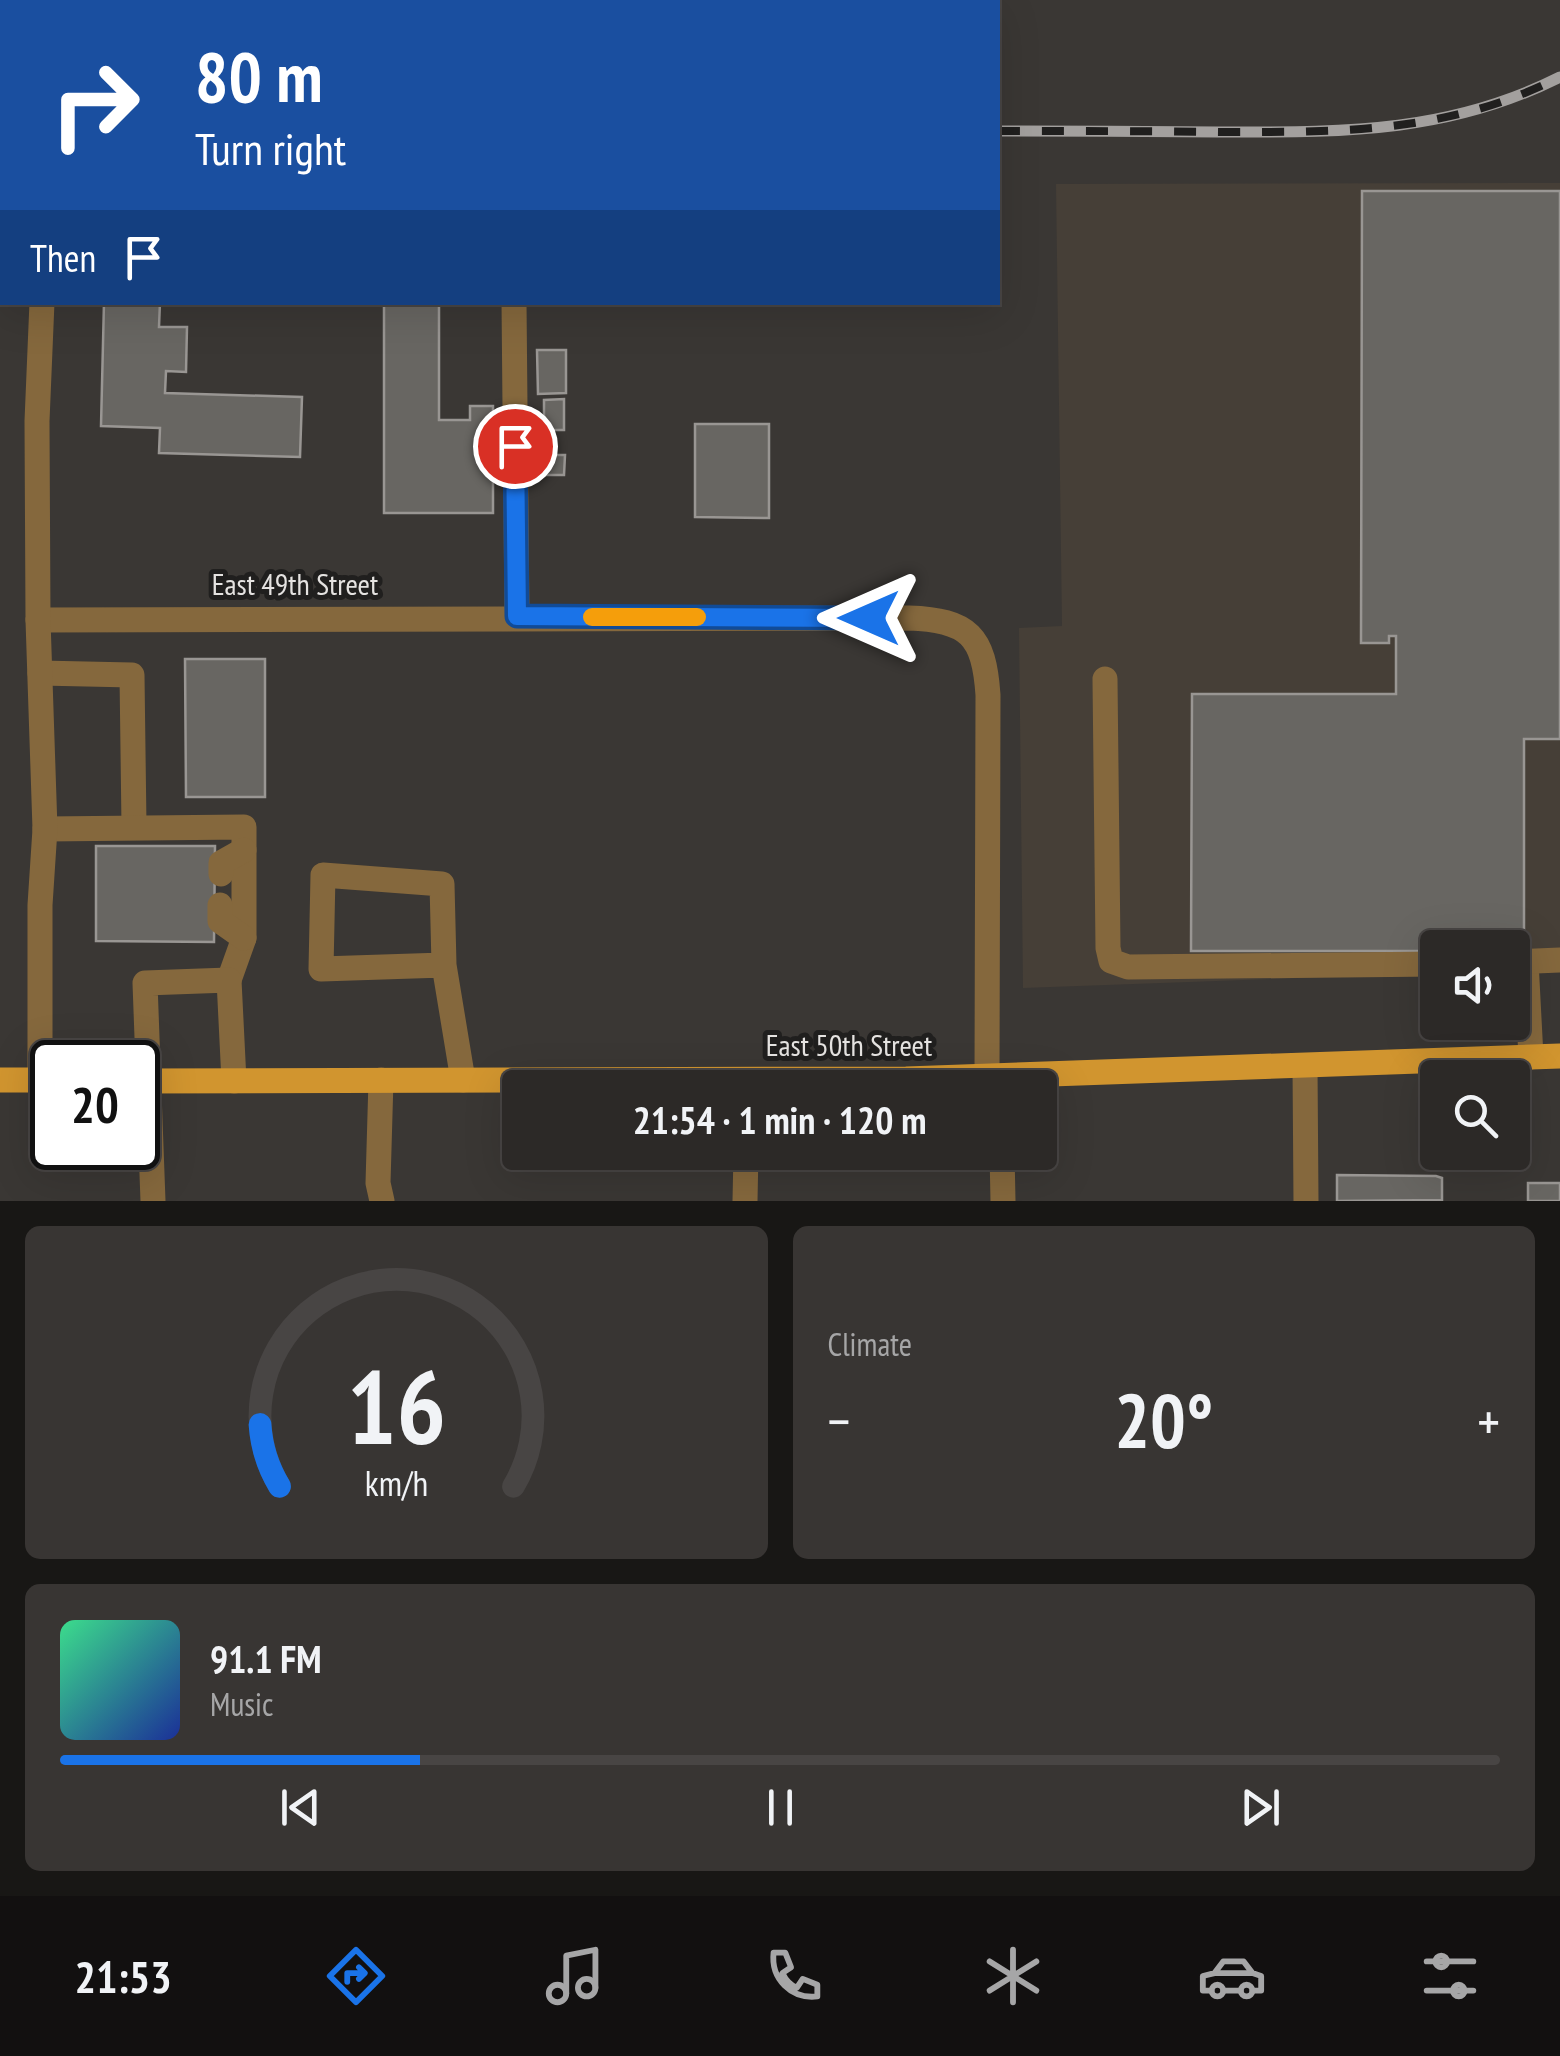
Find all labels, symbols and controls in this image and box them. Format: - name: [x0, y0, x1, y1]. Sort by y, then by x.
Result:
- text: 80 m: [195, 31, 323, 121]
- icon: right: [30, 40, 160, 170]
- text: Turn right: [195, 119, 346, 177]
- icon: arrive: [116, 230, 171, 285]
- text: Then: [30, 233, 96, 282]
- pin: [473, 404, 558, 489]
- icon: arrive: [488, 419, 543, 474]
- street label: East 49th Street: [212, 564, 379, 603]
- position arrow: [817, 566, 921, 670]
- map controls: [1420, 930, 1530, 1170]
- button: sound: [1420, 930, 1530, 1040]
- street label: East 50th Street: [766, 1025, 933, 1064]
- speed limit sign: 20: [30, 1040, 160, 1170]
- button: search: [1420, 1060, 1530, 1170]
- text: 21:54 · 1 min · 120 m: [633, 1095, 926, 1144]
- text: Climate: [828, 1323, 912, 1365]
- text: 16: [347, 1338, 446, 1473]
- text: 20°: [1114, 1372, 1213, 1469]
- text: −: [828, 1385, 850, 1456]
- text: +: [1477, 1385, 1500, 1456]
- text: km/h: [365, 1460, 428, 1506]
- text: 91.1 FM: [210, 1634, 322, 1683]
- text: Music: [210, 1683, 273, 1725]
- icon: previous: [273, 1780, 328, 1835]
- icon: pause: [753, 1780, 808, 1835]
- icon: next: [1233, 1780, 1288, 1835]
- icon: directions: [321, 1941, 391, 2011]
- icon: music: [540, 1941, 610, 2011]
- icon: phone: [759, 1941, 829, 2011]
- icon: climate: [978, 1941, 1048, 2011]
- icon: car: [1197, 1941, 1267, 2011]
- icon: filters: [1415, 1941, 1485, 2011]
- text: 21:53: [74, 1947, 172, 2005]

